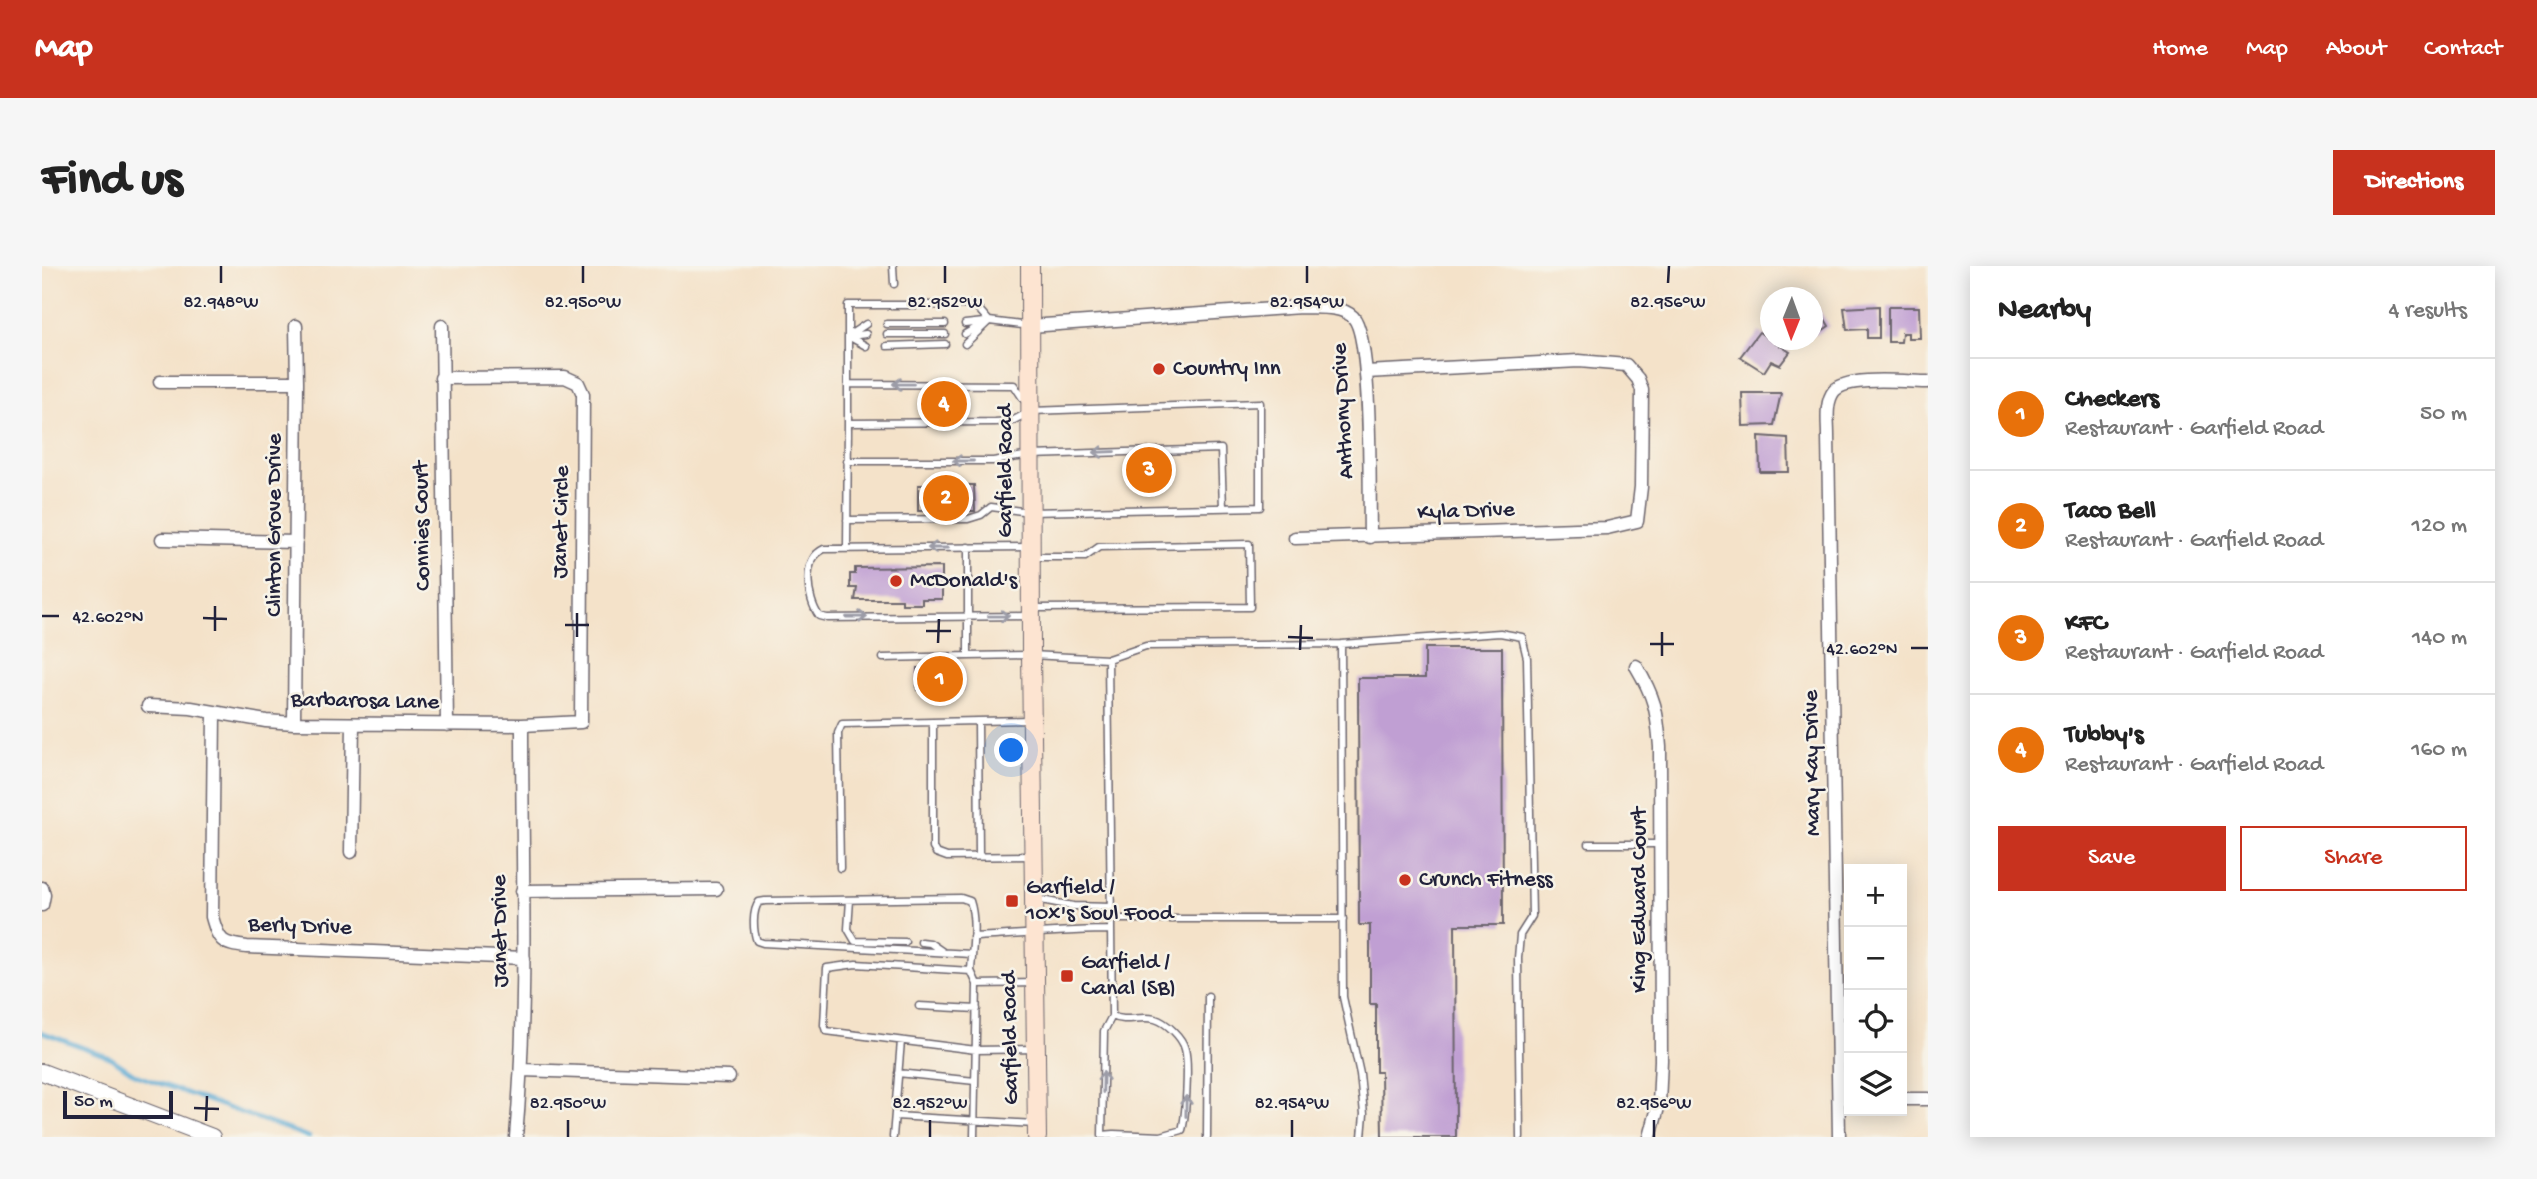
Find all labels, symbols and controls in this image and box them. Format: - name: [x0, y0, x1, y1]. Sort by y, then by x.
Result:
- text: Map: [35, 30, 92, 68]
- text: Home: [2152, 35, 2208, 64]
- text: Map: [2246, 35, 2288, 64]
- text: About: [2326, 35, 2386, 64]
- text: Contact: [2424, 35, 2502, 64]
- button: Directions: [2333, 150, 2495, 215]
- text: Find us: [42, 153, 182, 211]
- north arrow: [1760, 287, 1823, 350]
- text: 82.948°W: [183, 293, 259, 314]
- text: 82.950°W: [545, 293, 621, 314]
- text: 82.952°W: [907, 293, 983, 314]
- text: 82.954°W: [1270, 293, 1344, 314]
- text: 82.956°W: [1630, 293, 1706, 314]
- text: Nearby: [1998, 294, 2091, 329]
- text: 4 results: [2388, 298, 2467, 325]
- street label: Anthony Drive: [1327, 341, 1361, 480]
- place label: Country Inn: [1173, 356, 1281, 383]
- marker: Country Inn: [1151, 361, 1167, 377]
- one-way arrow: [892, 378, 915, 391]
- pin: 4: [921, 378, 967, 430]
- text: Checkers: [2065, 385, 2159, 416]
- text: 1: [2016, 401, 2026, 428]
- text: 50 m: [2420, 401, 2467, 428]
- street label: Garfield Road: [993, 403, 1020, 538]
- text: Restaurant · Garfield Road: [2065, 416, 2323, 443]
- street label: Clinton Grove Drive: [262, 432, 289, 617]
- pin: 3: [1126, 444, 1172, 496]
- one-way arrow: [1093, 445, 1116, 459]
- one-way arrow: [952, 454, 975, 468]
- street label: Connies Court: [408, 459, 438, 591]
- street label: Janet Circle: [548, 464, 577, 579]
- pin: 2: [923, 472, 969, 524]
- street label: Kyla Drive: [1417, 497, 1516, 527]
- text: Taco Bell: [2065, 497, 2156, 528]
- text: 2: [2015, 513, 2027, 540]
- text: 120 m: [2412, 513, 2467, 540]
- text: Restaurant · Garfield Road: [2065, 528, 2323, 555]
- one-way arrow: [927, 541, 950, 555]
- place label: McDonald's: [910, 568, 1018, 595]
- marker: McDonald's: [888, 573, 904, 589]
- text: 42.602°N: [72, 608, 144, 629]
- one-way arrow: [988, 609, 1011, 623]
- text: KFC: [2065, 609, 2107, 640]
- one-way arrow: [845, 611, 868, 624]
- text: 3: [2015, 625, 2027, 652]
- text: 140 m: [2412, 625, 2467, 652]
- text: 42.602°N: [1826, 640, 1898, 661]
- text: Restaurant · Garfield Road: [2065, 640, 2323, 667]
- pin: 1: [917, 653, 963, 705]
- street label: Barbarosa Lane: [290, 687, 441, 717]
- street label: Mary Kay Drive: [1798, 689, 1828, 836]
- text: Tubby's: [2065, 721, 2144, 752]
- your location: [994, 733, 1028, 767]
- text: 4: [2016, 737, 2026, 764]
- text: 160 m: [2411, 737, 2467, 764]
- text: Restaurant · Garfield Road: [2065, 752, 2323, 779]
- street label: King Edward Court: [1627, 806, 1654, 993]
- button: Save: [1998, 826, 2226, 891]
- button: Share: [2240, 826, 2467, 891]
- map controls: [1844, 864, 1907, 1116]
- button: +: [1844, 864, 1907, 927]
- place label: Crunch Fitness: [1419, 867, 1553, 894]
- marker: Crunch Fitness: [1397, 872, 1413, 888]
- street label: Janet Drive: [486, 873, 515, 988]
- place label: Garfield / 10x's Soul Food: [1025, 875, 1175, 928]
- marker: Garfield / 10x's Soul Food: [1004, 893, 1020, 909]
- street label: Berly Drive: [247, 912, 353, 942]
- button: −: [1844, 927, 1907, 990]
- place label: Garfield / Canal (SB): [1081, 950, 1176, 1003]
- marker: Garfield / Canal (SB): [1059, 968, 1075, 984]
- street label: Garfield Road: [996, 969, 1026, 1105]
- button: locate: [1844, 990, 1907, 1053]
- button: layers: [1844, 1053, 1907, 1116]
- one-way arrow: [1096, 1070, 1110, 1093]
- scale bar: [63, 1088, 173, 1120]
- text: 50 m: [74, 1091, 113, 1114]
- text: 82.950°W: [530, 1094, 606, 1115]
- text: 82.952°W: [892, 1094, 968, 1115]
- text: 82.954°W: [1255, 1094, 1329, 1115]
- text: 82.956°W: [1616, 1094, 1692, 1115]
- one-way arrow: [1179, 1095, 1192, 1118]

